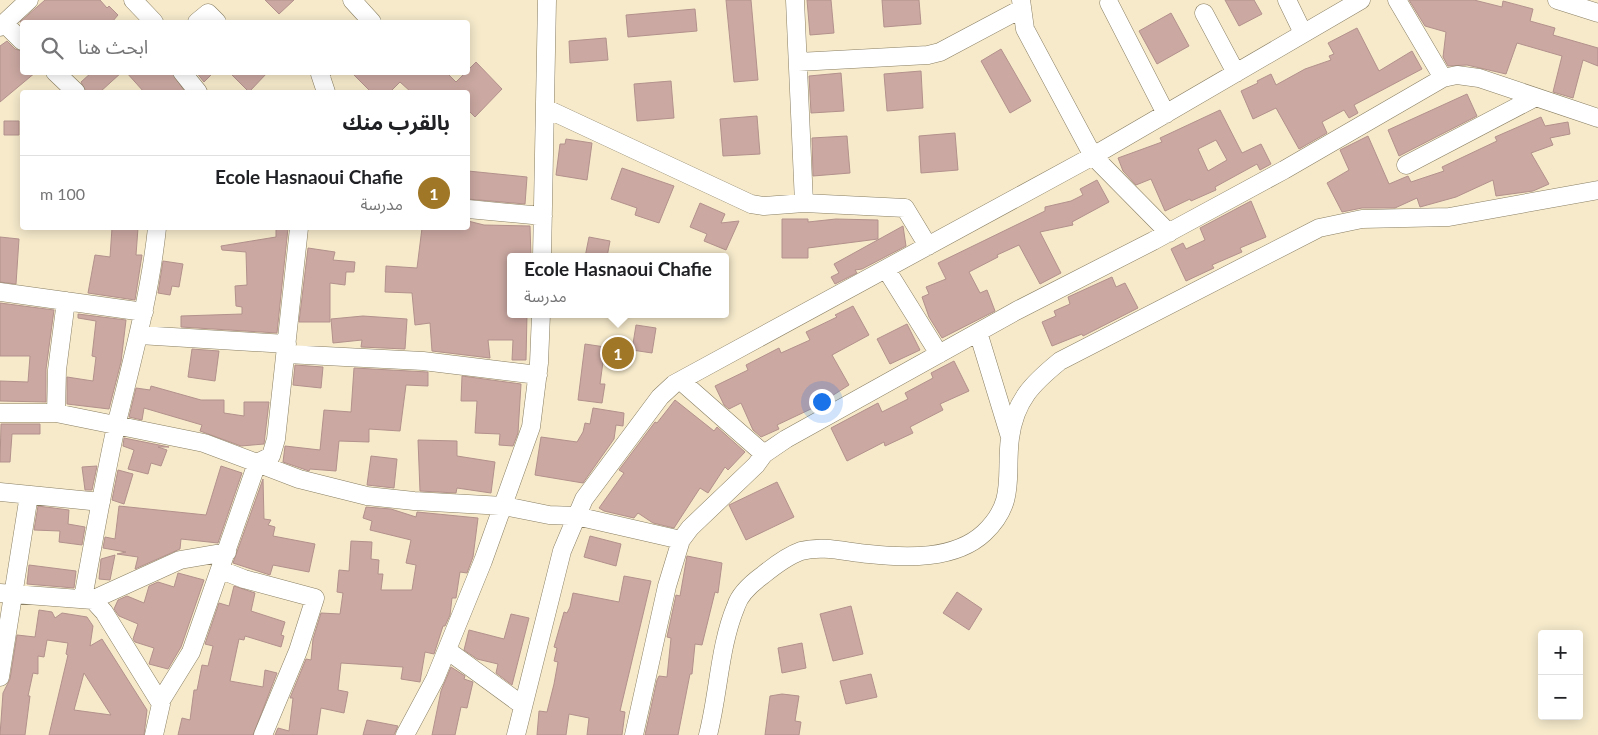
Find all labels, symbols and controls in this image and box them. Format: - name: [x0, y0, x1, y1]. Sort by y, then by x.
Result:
- search box: [20, 20, 470, 75]
- icon: search: [38, 34, 66, 62]
- text: ابحث هنا: [78, 35, 148, 58]
- text: بالقرب منك: [343, 109, 450, 134]
- text: Ecole Hasnaoui Chafie: [215, 165, 403, 188]
- text: 100 m: [40, 184, 85, 203]
- text: 1: [429, 184, 439, 203]
- text: مدرسة: [360, 194, 403, 213]
- popup: [507, 253, 729, 318]
- text: Ecole Hasnaoui Chafie: [524, 257, 712, 280]
- text: مدرسة: [524, 286, 567, 305]
- pin: 1: [602, 334, 634, 372]
- your location: [809, 389, 835, 415]
- map controls: [1538, 630, 1583, 720]
- button: +: [1538, 630, 1583, 675]
- button: −: [1538, 675, 1583, 720]

